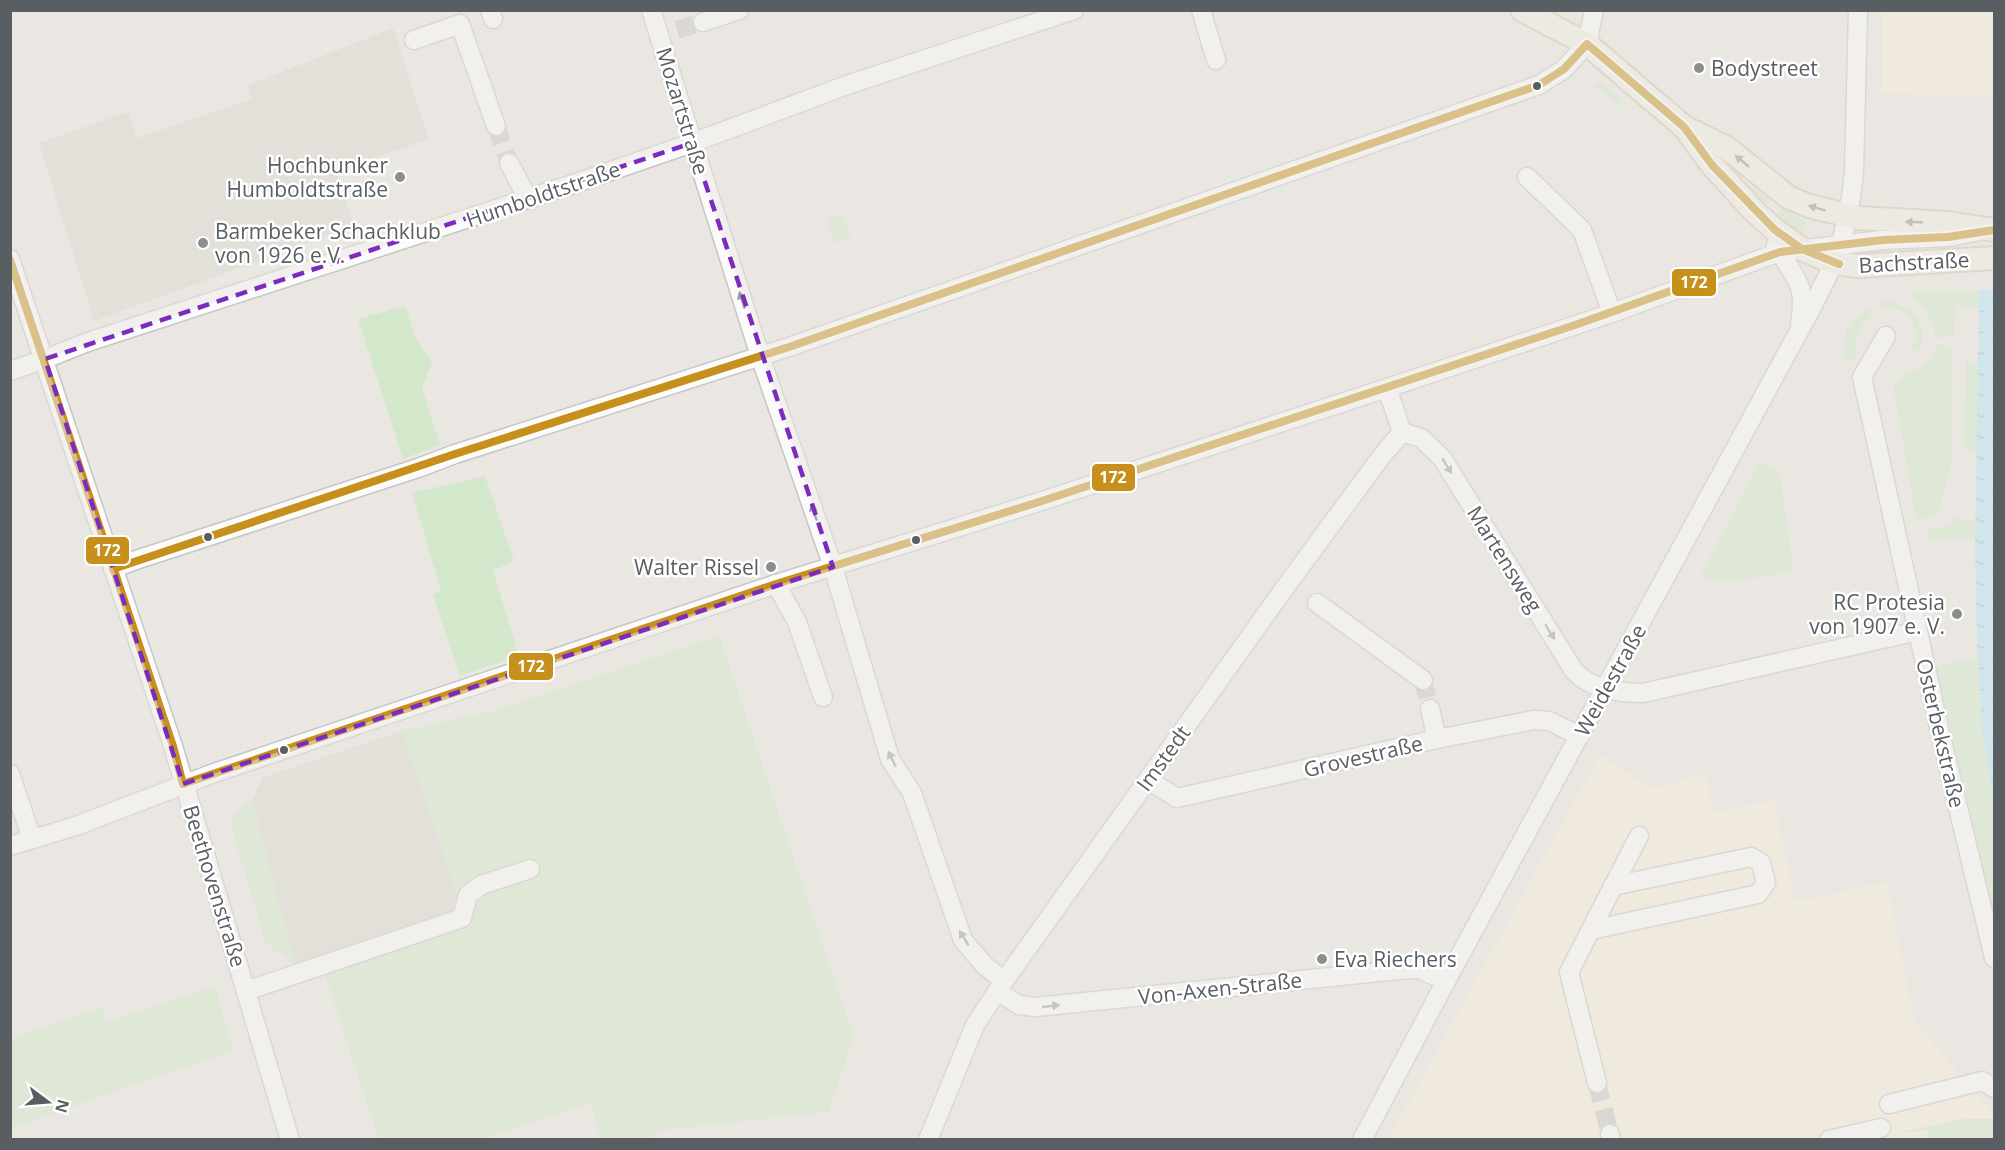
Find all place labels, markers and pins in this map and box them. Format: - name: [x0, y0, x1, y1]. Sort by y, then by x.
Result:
- place label: Bodystreet: [1711, 54, 1818, 82]
- marker: Bodystreet: [1692, 61, 1706, 75]
- unlabelled marker: [1531, 80, 1543, 92]
- place label: Hochbunker Humboldtstraße: [226, 151, 388, 203]
- marker: Hochbunker Humboldtstraße: [393, 170, 407, 184]
- place label: Barmbeker Schachklub von 1926 e.V.: [215, 217, 441, 269]
- marker: Barmbeker Schachklub von 1926 e.V.: [196, 236, 210, 250]
- unlabelled marker: [202, 531, 214, 543]
- unlabelled marker: [910, 534, 922, 546]
- place label: Walter Rissel: [634, 553, 759, 581]
- marker: Walter Rissel: [764, 560, 778, 574]
- place label: RC Protesia von 1907 e. V.: [1809, 588, 1945, 640]
- marker: RC Protesia von 1907 e. V.: [1950, 607, 1964, 621]
- unlabelled marker: [278, 744, 290, 756]
- place label: Eva Riechers: [1334, 945, 1457, 973]
- marker: Eva Riechers: [1315, 952, 1329, 966]

